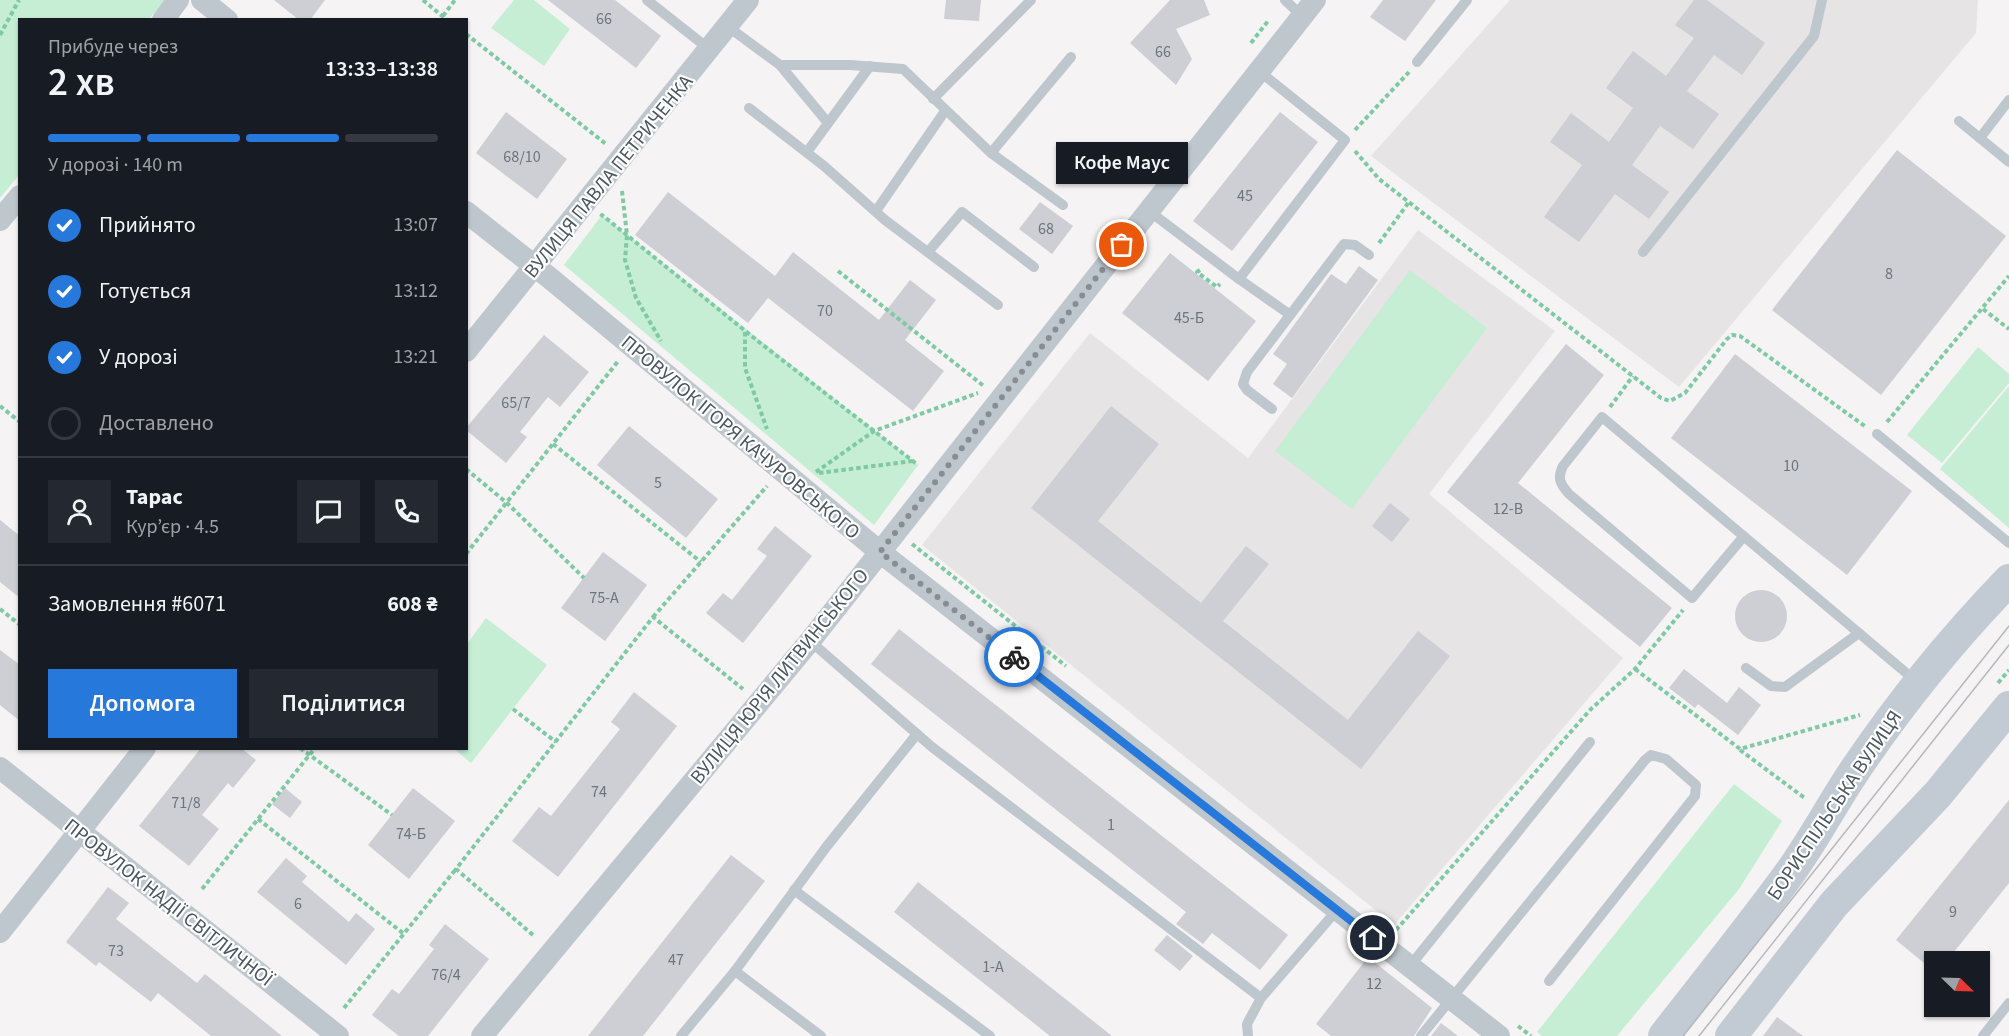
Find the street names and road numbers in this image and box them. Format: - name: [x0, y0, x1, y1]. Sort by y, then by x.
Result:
- street label: ВУЛИЦЯ ПАВЛА ПЕТРИЧЕНКА: [518, 69, 700, 284]
- street label: ПРОВУЛОК ІГОРЯ КАЧУРОВСЬКОГО: [615, 329, 866, 546]
- street label: ВУЛИЦЯ ЮРІЯ ЛИТВИНСЬКОГО: [684, 563, 876, 790]
- street label: БОРИСПІЛЬСЬКА ВУЛИЦЯ: [1761, 705, 1909, 906]
- street label: ПРОВУЛОК НАДІЇ СВІТЛИЧНОЇ: [58, 812, 279, 994]

